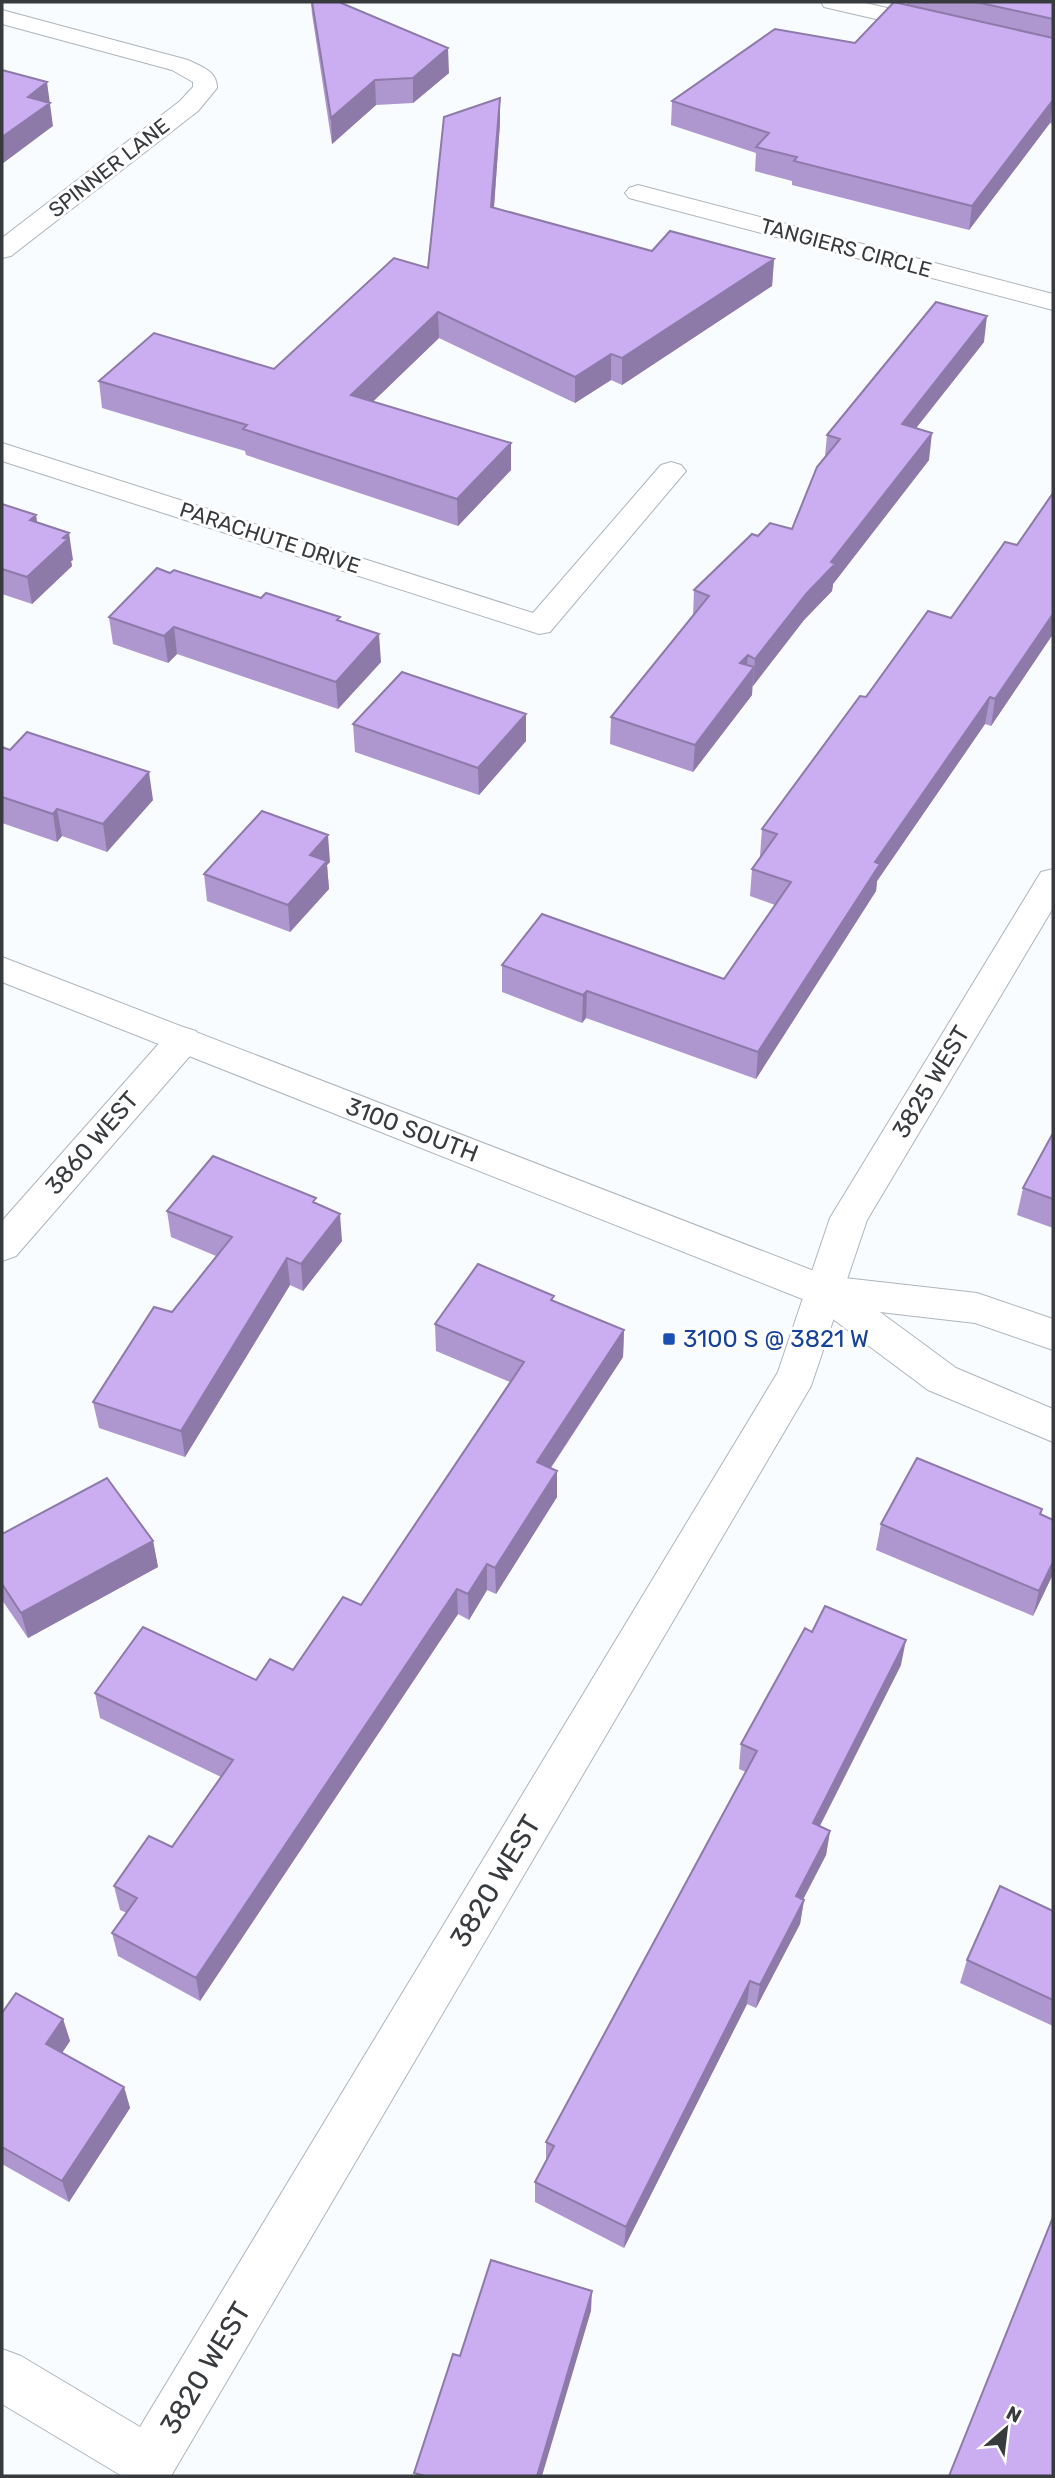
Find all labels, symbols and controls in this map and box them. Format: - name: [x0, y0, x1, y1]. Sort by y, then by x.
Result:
- street label: SPINNER LANE: [43, 113, 174, 222]
- street label: TANGIERS CIRCLE: [758, 213, 934, 282]
- street label: PARACHUTE DRIVE: [177, 497, 364, 579]
- street label: 3825 WEST: [887, 1021, 975, 1143]
- street label: 3860 WEST: [40, 1086, 144, 1200]
- street label: 3100 SOUTH: [342, 1092, 482, 1168]
- place label: 3100 S @ 3821 W: [683, 1325, 869, 1353]
- marker: 3100 S @ 3821 W: [661, 1331, 677, 1347]
- street label: 3820 WEST: [443, 1809, 548, 1953]
- street label: 3820 WEST: [153, 2296, 258, 2440]
- north arrow: [971, 2394, 1041, 2464]
- text: N: [1002, 2401, 1025, 2428]

